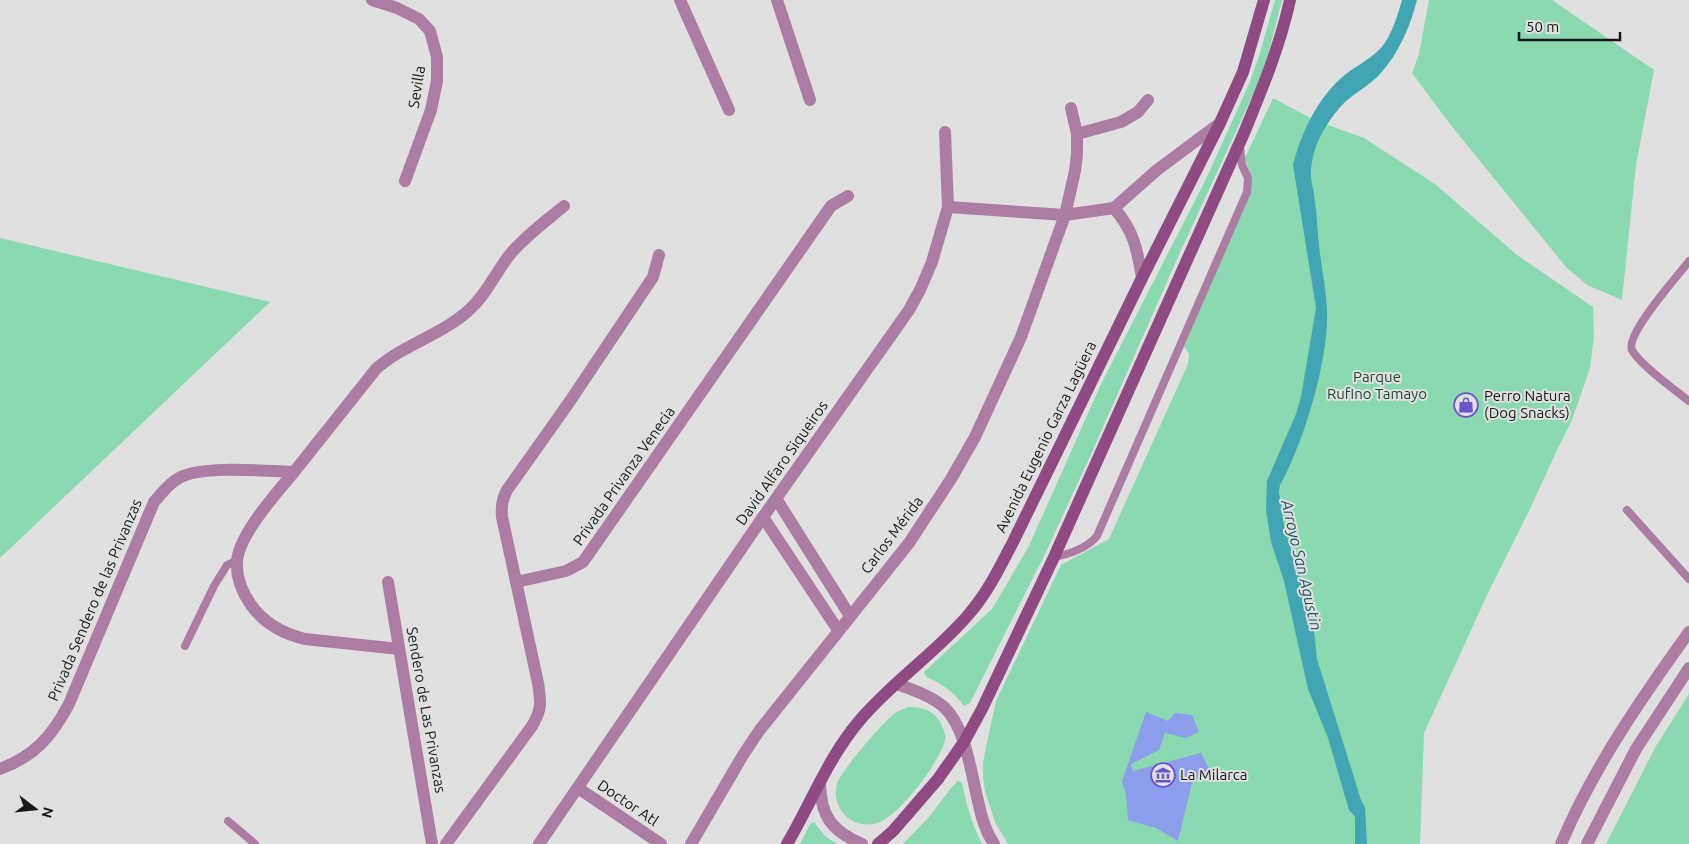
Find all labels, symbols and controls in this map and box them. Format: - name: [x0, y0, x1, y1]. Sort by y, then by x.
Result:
- scale bar: [1519, 10, 1620, 42]
- text: 50 m: [1526, 18, 1559, 35]
- street label: Sevilla: [405, 64, 428, 109]
- street label: Avenida Eugenio Garza Lagüera: [992, 338, 1099, 535]
- park label: Parque Rufino Tamayo: [1327, 368, 1427, 402]
- place label: Perro Natura (Dog Snacks): [1484, 387, 1571, 421]
- shop icon: Perro Natura (Dog Snacks): [1453, 392, 1479, 418]
- street label: David Alfaro Siqueiros: [732, 397, 831, 528]
- street label: Privada Privanza Venecia: [569, 403, 678, 548]
- street label: Carlos Mérida: [857, 493, 926, 577]
- street label: Privada Sendero de las Privanzas: [44, 496, 145, 703]
- water label: Arroyo San Agustin: [1278, 497, 1326, 632]
- street label: Sendero de Las Privanzas: [404, 626, 449, 794]
- museum icon: La Milarca: [1150, 762, 1176, 788]
- place label: La Milarca: [1180, 766, 1247, 783]
- street label: Doctor Atl: [595, 776, 662, 829]
- north arrow: [10, 784, 60, 834]
- text: N: [38, 805, 57, 820]

